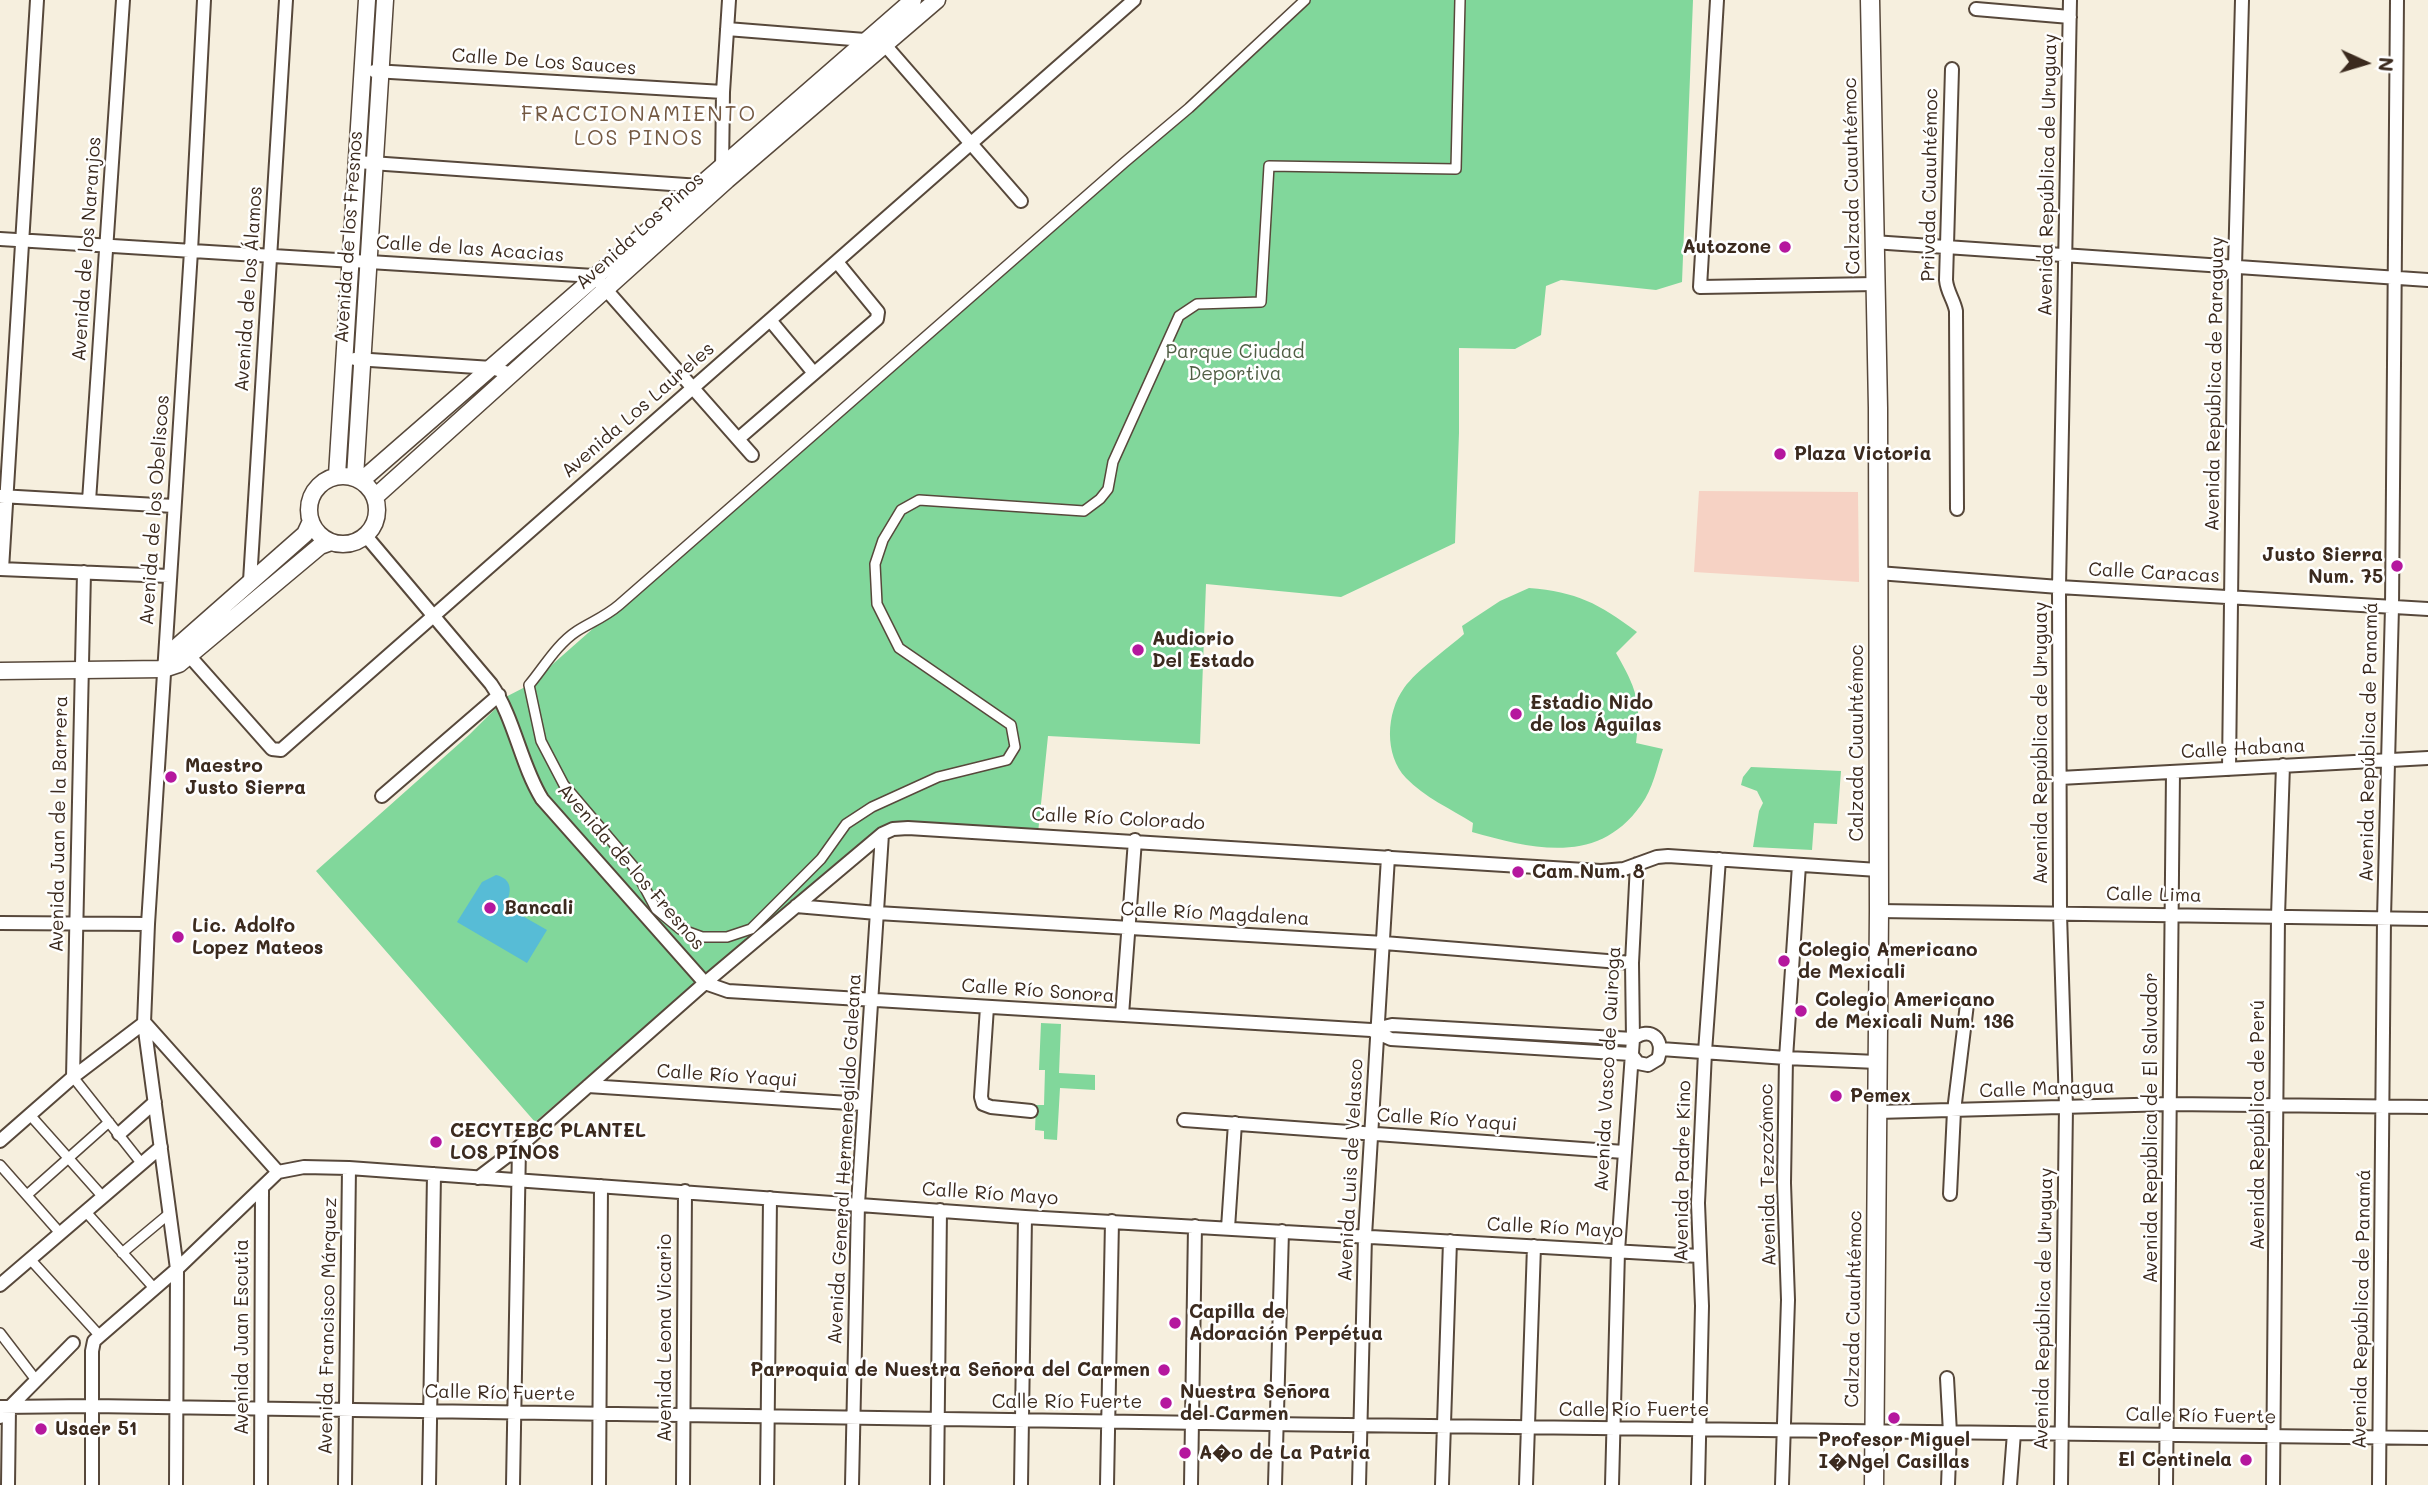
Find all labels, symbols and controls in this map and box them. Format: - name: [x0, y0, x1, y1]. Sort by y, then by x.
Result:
- north arrow: [2330, 28, 2400, 98]
- street label: Avenida República de Uruguay: [2034, 33, 2062, 317]
- street label: Calle De Los Sauces: [451, 44, 637, 80]
- text: N: [2373, 56, 2399, 73]
- street label: Calzada Cuauhtémoc: [1839, 77, 1865, 275]
- street label: Privada Cuauhtémoc: [1917, 88, 1943, 282]
- district label: FRACCIONAMIENTO LOS PINOS: [523, 102, 755, 152]
- street label: Avenida de los Fresnos: [330, 130, 368, 344]
- street label: Avenida de los Naranjos: [68, 136, 106, 362]
- street label: Avenida Los Pinos: [571, 168, 709, 294]
- street label: Avenida de los Álamos: [230, 185, 268, 393]
- street label: Calle de las Acacias: [375, 231, 565, 267]
- place label: Autozone: [1682, 236, 1771, 258]
- street label: Avenida República de Paraguay: [2201, 236, 2229, 532]
- marker: Autozone: [1777, 239, 1793, 255]
- street label: Avenida Los Laureles: [557, 337, 719, 483]
- park label: Parque Ciudad Deportiva: [1165, 341, 1305, 385]
- street label: Avenida de los Obeliscos: [136, 394, 174, 626]
- place label: Plaza Victoria: [1794, 443, 1931, 465]
- marker: Plaza Victoria: [1772, 446, 1788, 462]
- place label: Justo Sierra Num. 75: [2262, 544, 2383, 588]
- street label: Calle Caracas: [2088, 558, 2220, 588]
- marker: Justo Sierra Num. 75: [2389, 558, 2405, 574]
- street label: Avenida República de Uruguay: [2030, 602, 2052, 884]
- street label: Avenida República de Panamá: [2355, 602, 2383, 882]
- place label: Audiorio Del Estado: [1152, 628, 1254, 672]
- marker: Audiorio Del Estado: [1130, 642, 1146, 658]
- street label: Calzada Cuauhtémoc: [1846, 644, 1868, 842]
- place label: Estadio Nido de los Águilas: [1530, 692, 1662, 736]
- street label: Avenida Juan de la Barrera: [45, 695, 73, 953]
- marker: Estadio Nido de los Águilas: [1508, 706, 1524, 722]
- street label: Calle Habana: [2180, 734, 2306, 764]
- place label: Maestro Justo Sierra: [185, 755, 306, 799]
- marker: Maestro Justo Sierra: [163, 769, 179, 785]
- street label: Avenida de los Fresnos: [553, 779, 709, 955]
- street label: Calle Río Colorado: [1031, 803, 1205, 835]
- place label: Cam Num. 8: [1532, 861, 1645, 883]
- marker: Cam Num. 8: [1510, 864, 1526, 880]
- street label: Calle Lima: [2106, 883, 2202, 907]
- place label: Bancali: [504, 897, 574, 919]
- street label: Calle Río Magdalena: [1120, 898, 1310, 930]
- marker: Bancali: [482, 900, 498, 916]
- place label: Lic. Adolfo Lopez Mateos: [192, 915, 323, 959]
- marker: Lic. Adolfo Lopez Mateos: [170, 929, 186, 945]
- place label: Colegio Americano de Mexicali: [1798, 939, 1978, 983]
- street label: Avenida Vasco de Quiroga: [1590, 946, 1626, 1192]
- marker: Colegio Americano de Mexicali: [1776, 953, 1792, 969]
- street label: Avenida General Hermenegildo Galeana: [824, 973, 866, 1345]
- street label: Avenida República de El Salvador: [2140, 973, 2162, 1283]
- street label: Calle Río Sonora: [961, 974, 1115, 1008]
- place label: Colegio Americano de Mexicali Num. 136: [1815, 989, 2014, 1033]
- street label: Avenida República de Perú: [2247, 1000, 2269, 1250]
- marker: Colegio Americano de Mexicali Num. 136: [1793, 1003, 1809, 1019]
- street label: Avenida Luis de Velasco: [1334, 1058, 1368, 1282]
- street label: Calle Río Yaqui: [656, 1060, 798, 1092]
- street label: Calle Managua: [1979, 1075, 2115, 1103]
- street label: Avenida Padre Kino: [1670, 1080, 1696, 1262]
- street label: Avenida Tezozómoc: [1755, 1083, 1781, 1267]
- place label: Pemex: [1850, 1085, 1911, 1107]
- marker: Pemex: [1828, 1088, 1844, 1104]
- street label: Calle Río Yaqui: [1376, 1104, 1518, 1136]
- place label: CECYTEBC PLANTEL LOS PINOS: [450, 1120, 646, 1164]
- marker: CECYTEBC PLANTEL LOS PINOS: [428, 1134, 444, 1150]
- street label: Avenida República de Uruguay: [2030, 1167, 2058, 1451]
- street label: Avenida República de Panamá: [2348, 1169, 2376, 1449]
- street label: Calle Río Mayo: [921, 1178, 1059, 1210]
- street label: Avenida Francisco Márquez: [314, 1197, 342, 1455]
- street label: Calzada Cuauhtémoc: [1841, 1210, 1867, 1408]
- street label: Calle Río Mayo: [1486, 1213, 1624, 1243]
- street label: Avenida Leona Vicario: [654, 1234, 676, 1442]
- street label: Avenida Juan Escutia: [231, 1239, 253, 1435]
- place label: Capilla de Adoración Perpétua: [1189, 1301, 1383, 1345]
- marker: Capilla de Adoración Perpétua: [1167, 1315, 1183, 1331]
- place label: Parroquia de Nuestra Señora del Carmen: [750, 1359, 1150, 1381]
- marker: Parroquia de Nuestra Señora del Carmen: [1156, 1362, 1172, 1378]
- street label: Calle Río Fuerte: [424, 1380, 576, 1406]
- place label: Nuestra Señora del Carmen: [1180, 1381, 1330, 1425]
- street label: Calle Río Fuerte: [992, 1391, 1142, 1413]
- marker: Nuestra Señora del Carmen: [1158, 1395, 1174, 1411]
- street label: Calle Río Fuerte: [1559, 1399, 1709, 1421]
- street label: Calle Río Fuerte: [2125, 1403, 2277, 1429]
- marker: Profesor Miguel I�Ngel Casillas: [1886, 1410, 1902, 1426]
- place label: Usaer 51: [55, 1418, 137, 1440]
- marker: Usaer 51: [33, 1421, 49, 1437]
- place label: Profesor Miguel I�Ngel Casillas: [1818, 1429, 1970, 1473]
- place label: A�o de La Patria: [1199, 1442, 1370, 1464]
- marker: A�o de La Patria: [1177, 1445, 1193, 1461]
- place label: El Centinela: [2118, 1449, 2232, 1471]
- marker: El Centinela: [2238, 1452, 2254, 1468]

